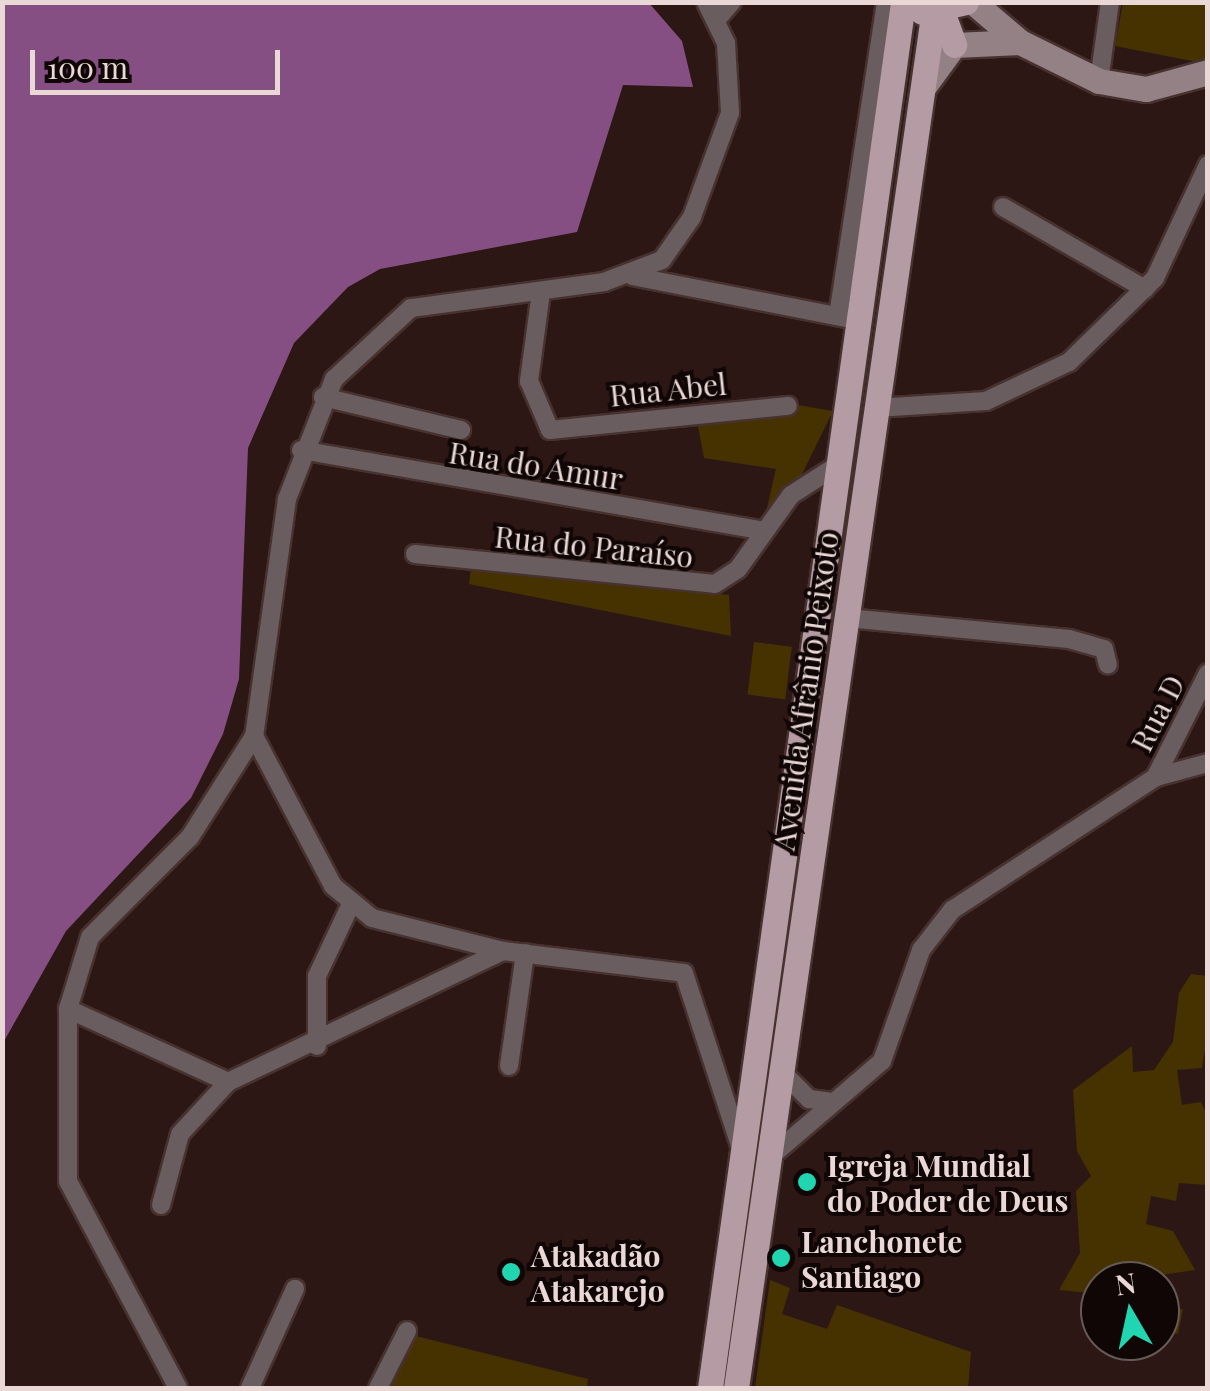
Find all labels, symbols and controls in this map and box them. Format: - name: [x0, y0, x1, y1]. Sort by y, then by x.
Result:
- scale bar: [35, 30, 285, 92]
- text: 100 m: [47, 47, 128, 87]
- street label: Rua Abel: [607, 365, 729, 413]
- street label: Rua do Amur: [446, 433, 626, 497]
- street label: Rua do Paraíso: [493, 518, 695, 574]
- street label: Avenida Afrânio Peixoto: [765, 529, 845, 853]
- street label: Rua D: [1123, 669, 1191, 757]
- place label: Igreja Mundial do Poder de Deus: [827, 1147, 1069, 1218]
- marker: Igreja Mundial do Poder de Deus: [796, 1171, 818, 1193]
- place label: Lanchonete Santiago: [801, 1223, 962, 1294]
- place label: Atakadão Atakarejo: [531, 1237, 665, 1308]
- marker: Lanchonete Santiago: [770, 1247, 792, 1269]
- marker: Atakadão Atakarejo: [500, 1261, 522, 1283]
- north arrow: [1080, 1261, 1180, 1361]
- text: N: [1113, 1263, 1138, 1303]

